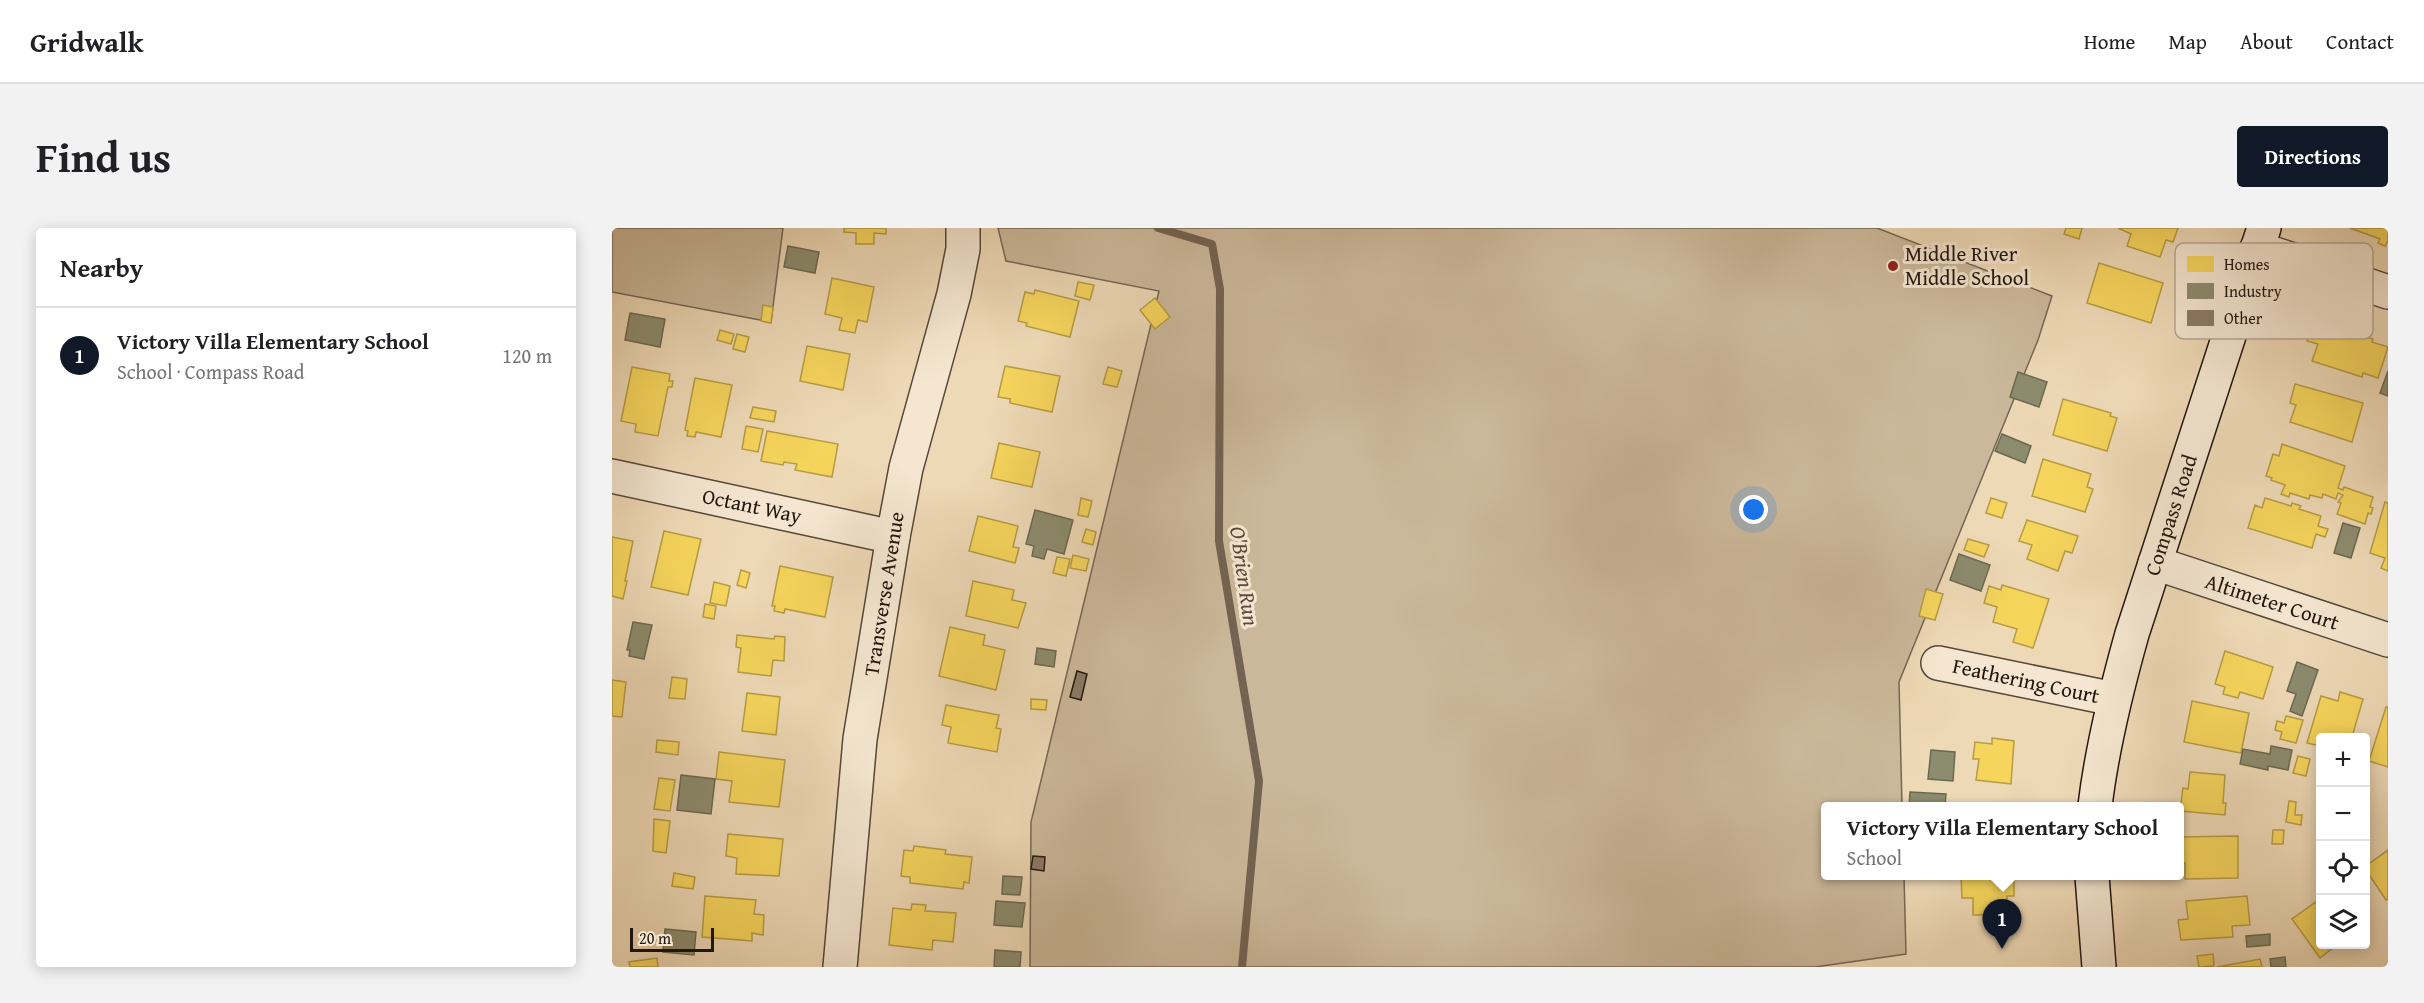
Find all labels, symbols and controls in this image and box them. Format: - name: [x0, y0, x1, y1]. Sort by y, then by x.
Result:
- text: Gridwalk: [30, 21, 143, 62]
- text: Home: [2084, 26, 2135, 57]
- text: Map: [2168, 26, 2207, 57]
- text: About: [2240, 26, 2293, 57]
- text: Contact: [2326, 26, 2394, 57]
- text: Find us: [36, 126, 171, 187]
- button: Directions: [2237, 126, 2388, 187]
- place label: Middle River Middle School: [1905, 238, 2029, 293]
- legend: [2175, 243, 2373, 339]
- text: Nearby: [60, 248, 143, 287]
- text: Homes: [2224, 252, 2270, 276]
- marker: Middle River Middle School: [1886, 259, 1900, 273]
- text: Industry: [2224, 279, 2282, 303]
- text: Other: [2224, 306, 2263, 330]
- text: Victory Villa Elementary School: [117, 325, 429, 357]
- text: 1: [74, 341, 85, 370]
- text: 120 m: [502, 341, 552, 370]
- text: School · Compass Road: [117, 357, 305, 386]
- street label: Compass Road: [2136, 449, 2205, 579]
- street label: Octant Way: [700, 480, 805, 531]
- your location: [1739, 495, 1768, 524]
- street label: Transverse Avenue: [855, 509, 912, 678]
- water label: O'Brien Run: [1222, 524, 1268, 628]
- street label: Altimeter Court: [2201, 565, 2344, 638]
- street label: Feathering Court: [1950, 650, 2103, 711]
- map controls: [2316, 733, 2370, 949]
- button: +: [2316, 733, 2370, 787]
- button: −: [2316, 787, 2370, 841]
- popup: [1821, 802, 2184, 880]
- text: Victory Villa Elementary School: [1847, 811, 2158, 843]
- button: locate: [2316, 841, 2370, 895]
- text: School: [1847, 843, 1902, 872]
- button: layers: [2316, 895, 2370, 949]
- pin: 1: [1982, 900, 2022, 949]
- scale bar: [630, 925, 714, 952]
- text: 20 m: [639, 926, 671, 950]

